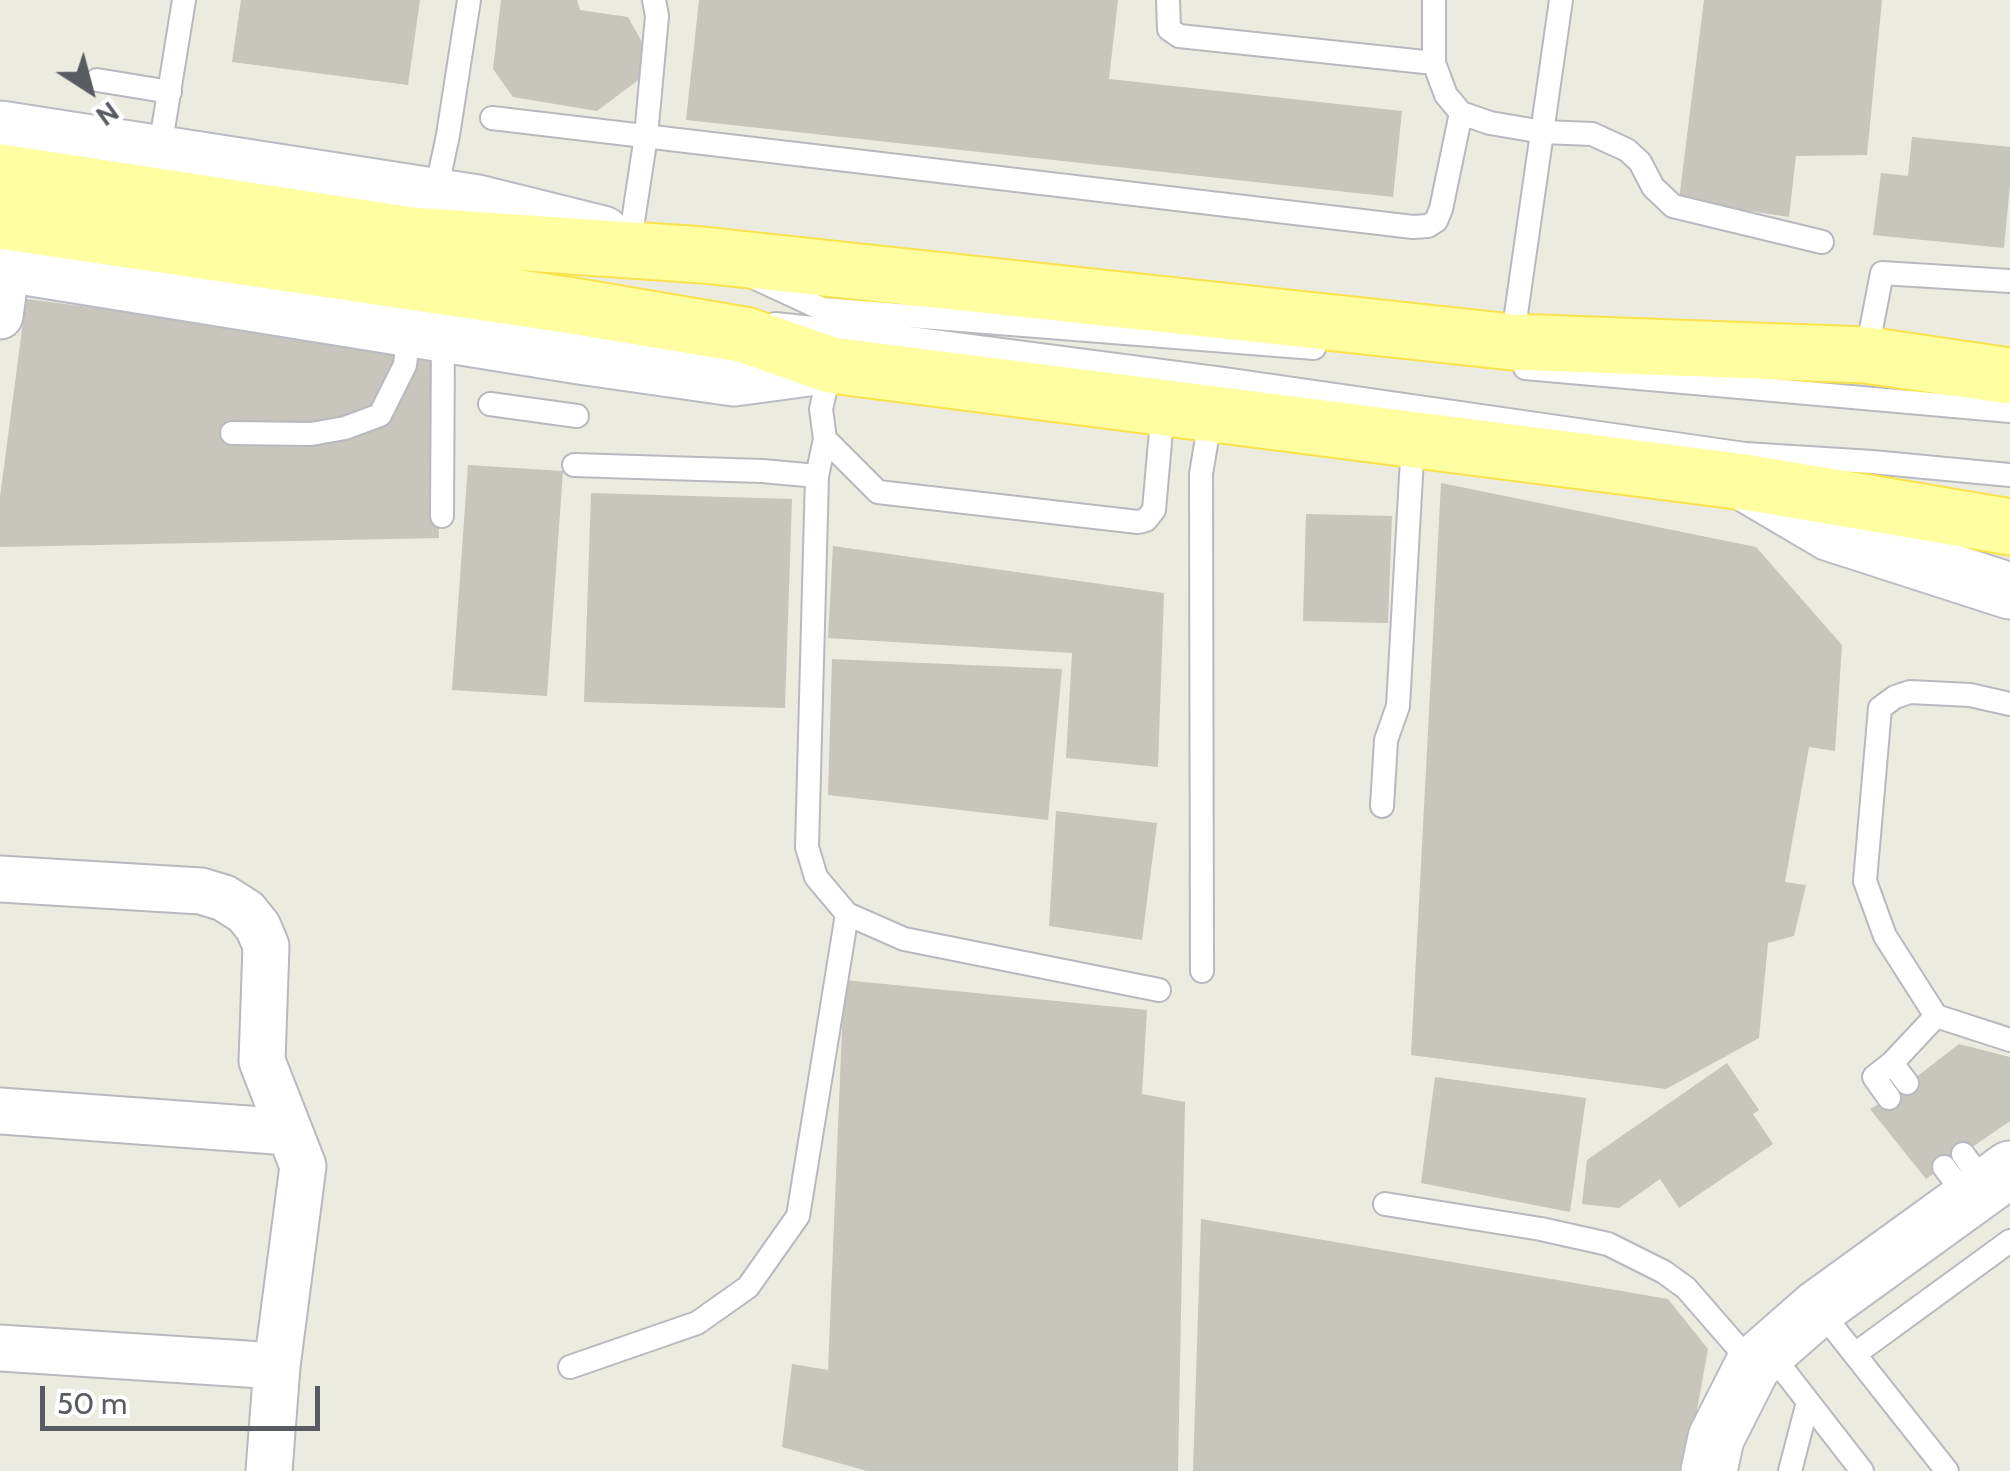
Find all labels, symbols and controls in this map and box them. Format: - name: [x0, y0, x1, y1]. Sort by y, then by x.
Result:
- north arrow: [40, 40, 140, 140]
- text: N: [90, 95, 126, 134]
- scale bar: [45, 1366, 325, 1428]
- text: 50 m: [57, 1385, 127, 1422]

